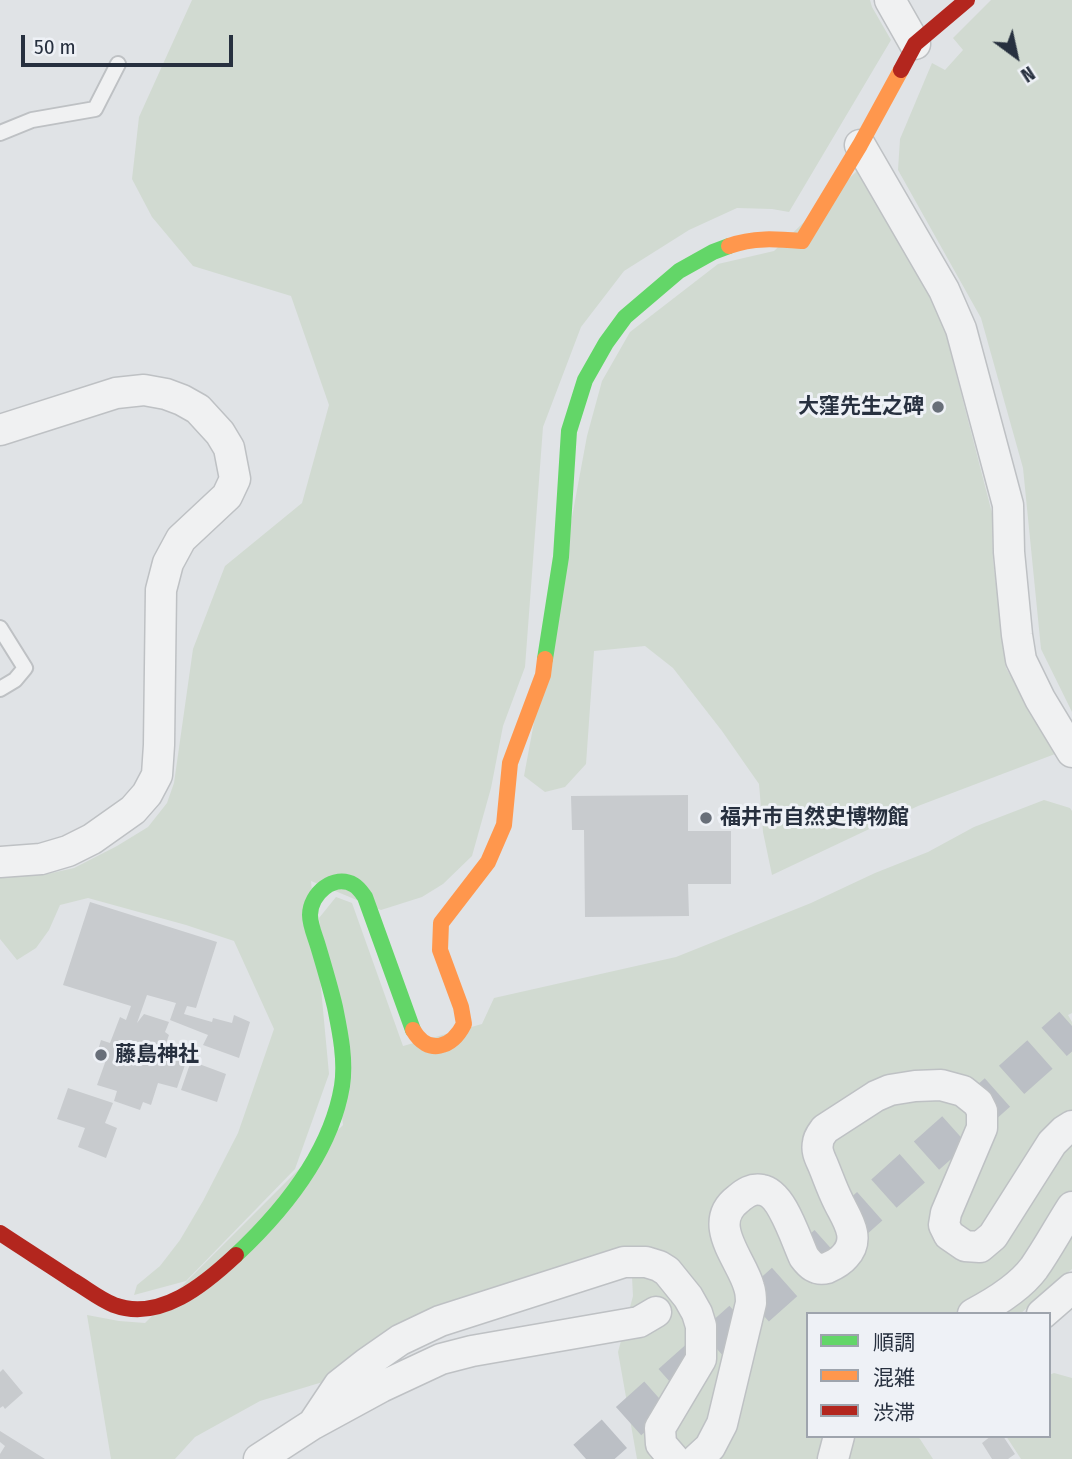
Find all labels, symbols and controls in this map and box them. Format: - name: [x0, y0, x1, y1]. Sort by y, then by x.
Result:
- scale bar: [24, 21, 236, 65]
- north arrow: [981, 21, 1051, 91]
- text: 50 m: [34, 34, 76, 60]
- text: N: [1017, 61, 1039, 87]
- place label: 大窪先生之碑: [798, 394, 924, 420]
- marker: 大窪先生之碑: [930, 399, 946, 415]
- place label: 福井市自然史博物館: [720, 805, 909, 831]
- marker: 福井市自然史博物館: [698, 810, 714, 826]
- place label: 藤島神社: [115, 1042, 199, 1068]
- marker: 藤島神社: [93, 1047, 109, 1063]
- legend: [806, 1312, 1051, 1438]
- text: 順調: [873, 1330, 915, 1356]
- text: 混雑: [873, 1365, 915, 1391]
- text: 渋滞: [873, 1400, 915, 1426]

